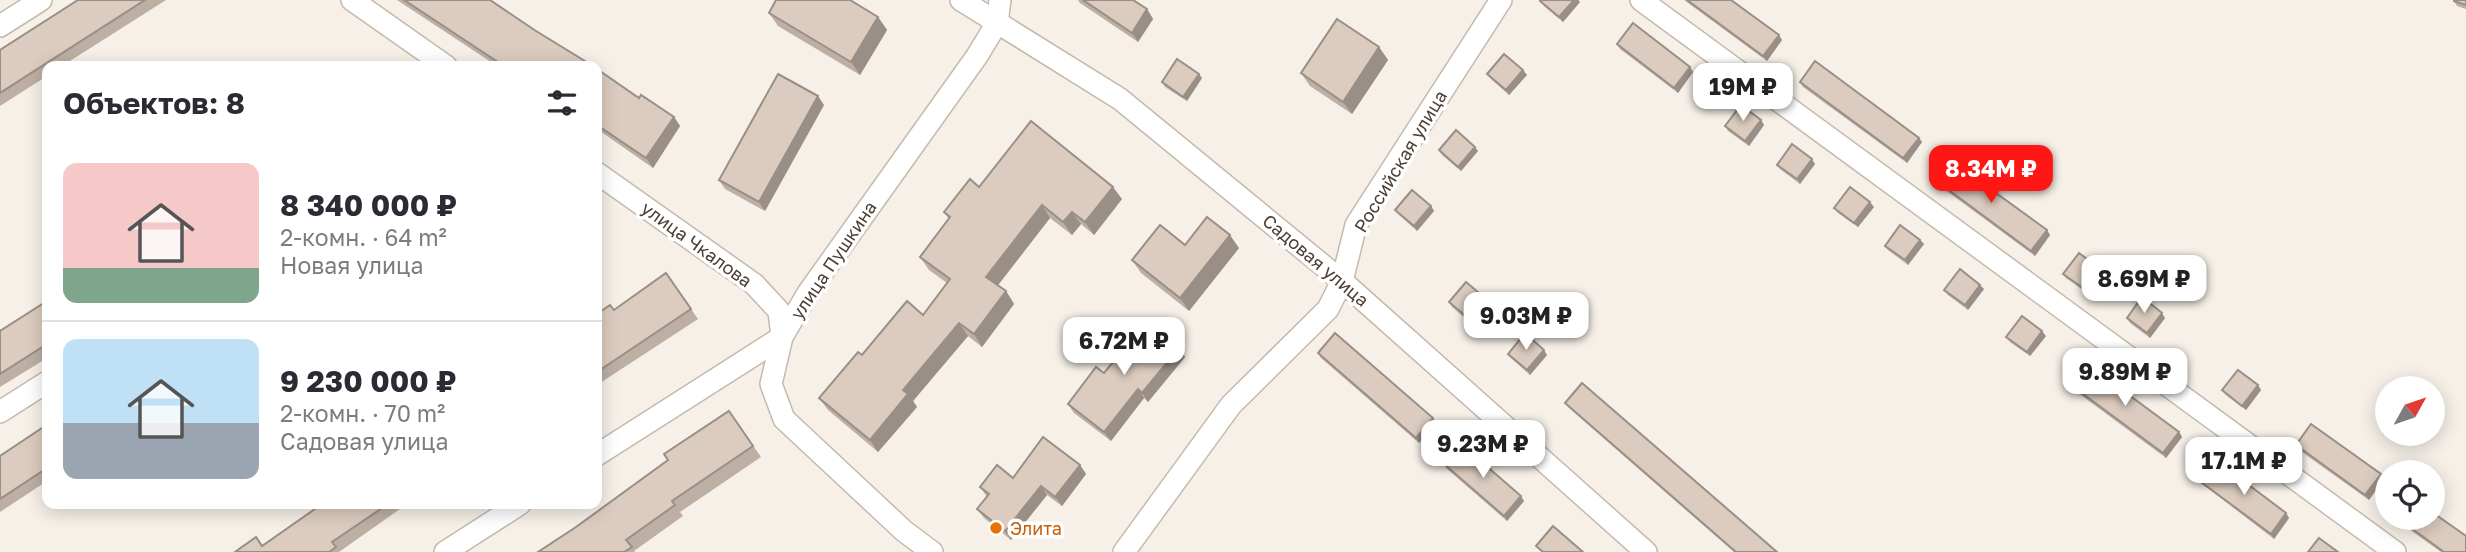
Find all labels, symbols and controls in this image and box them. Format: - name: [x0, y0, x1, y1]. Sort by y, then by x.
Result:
- pin: 19M ₽: [1694, 64, 1792, 123]
- text: 19M ₽: [1709, 72, 1777, 100]
- icon: filters: [543, 84, 581, 122]
- text: Объектов: 8: [63, 85, 245, 121]
- street label: Российская улица: [1349, 86, 1451, 236]
- pin: 8.34M ₽: [1926, 146, 2056, 205]
- text: 8.34M ₽: [1945, 154, 2037, 182]
- text: 8 340 000 ₽: [280, 187, 457, 223]
- icon: home: [119, 191, 203, 275]
- street label: улица Чкалова: [637, 197, 757, 291]
- street label: улица Пушкина: [785, 197, 881, 323]
- street label: Садовая улица: [1258, 209, 1374, 311]
- text: 2-комн. · 64 m²: [280, 223, 447, 251]
- text: Новая улица: [280, 251, 424, 279]
- pin: 8.69M ₽: [2079, 256, 2209, 315]
- text: 8.69M ₽: [2097, 264, 2191, 292]
- pin: 9.03M ₽: [1461, 292, 1591, 352]
- text: 9.03M ₽: [1480, 301, 1572, 329]
- pin: 6.72M ₽: [1059, 318, 1189, 377]
- text: 6.72M ₽: [1079, 326, 1169, 354]
- pin: 9.89M ₽: [2060, 348, 2190, 408]
- text: 9.89M ₽: [2078, 357, 2172, 385]
- text: 9 230 000 ₽: [280, 363, 456, 399]
- icon: home: [119, 367, 203, 451]
- north arrow: [2375, 376, 2445, 446]
- map controls: [2375, 376, 2445, 530]
- text: 2-комн. · 70 m²: [280, 399, 445, 427]
- pin: 9.23M ₽: [1418, 420, 1548, 480]
- text: Садовая улица: [280, 427, 449, 455]
- text: 9.23M ₽: [1437, 429, 1529, 457]
- pin: 17.1M ₽: [2179, 438, 2309, 497]
- text: 17.1M ₽: [2201, 446, 2287, 474]
- button: locate: [2375, 460, 2445, 530]
- place label: Элита: [1010, 517, 1062, 539]
- marker: Элита: [988, 520, 1004, 536]

